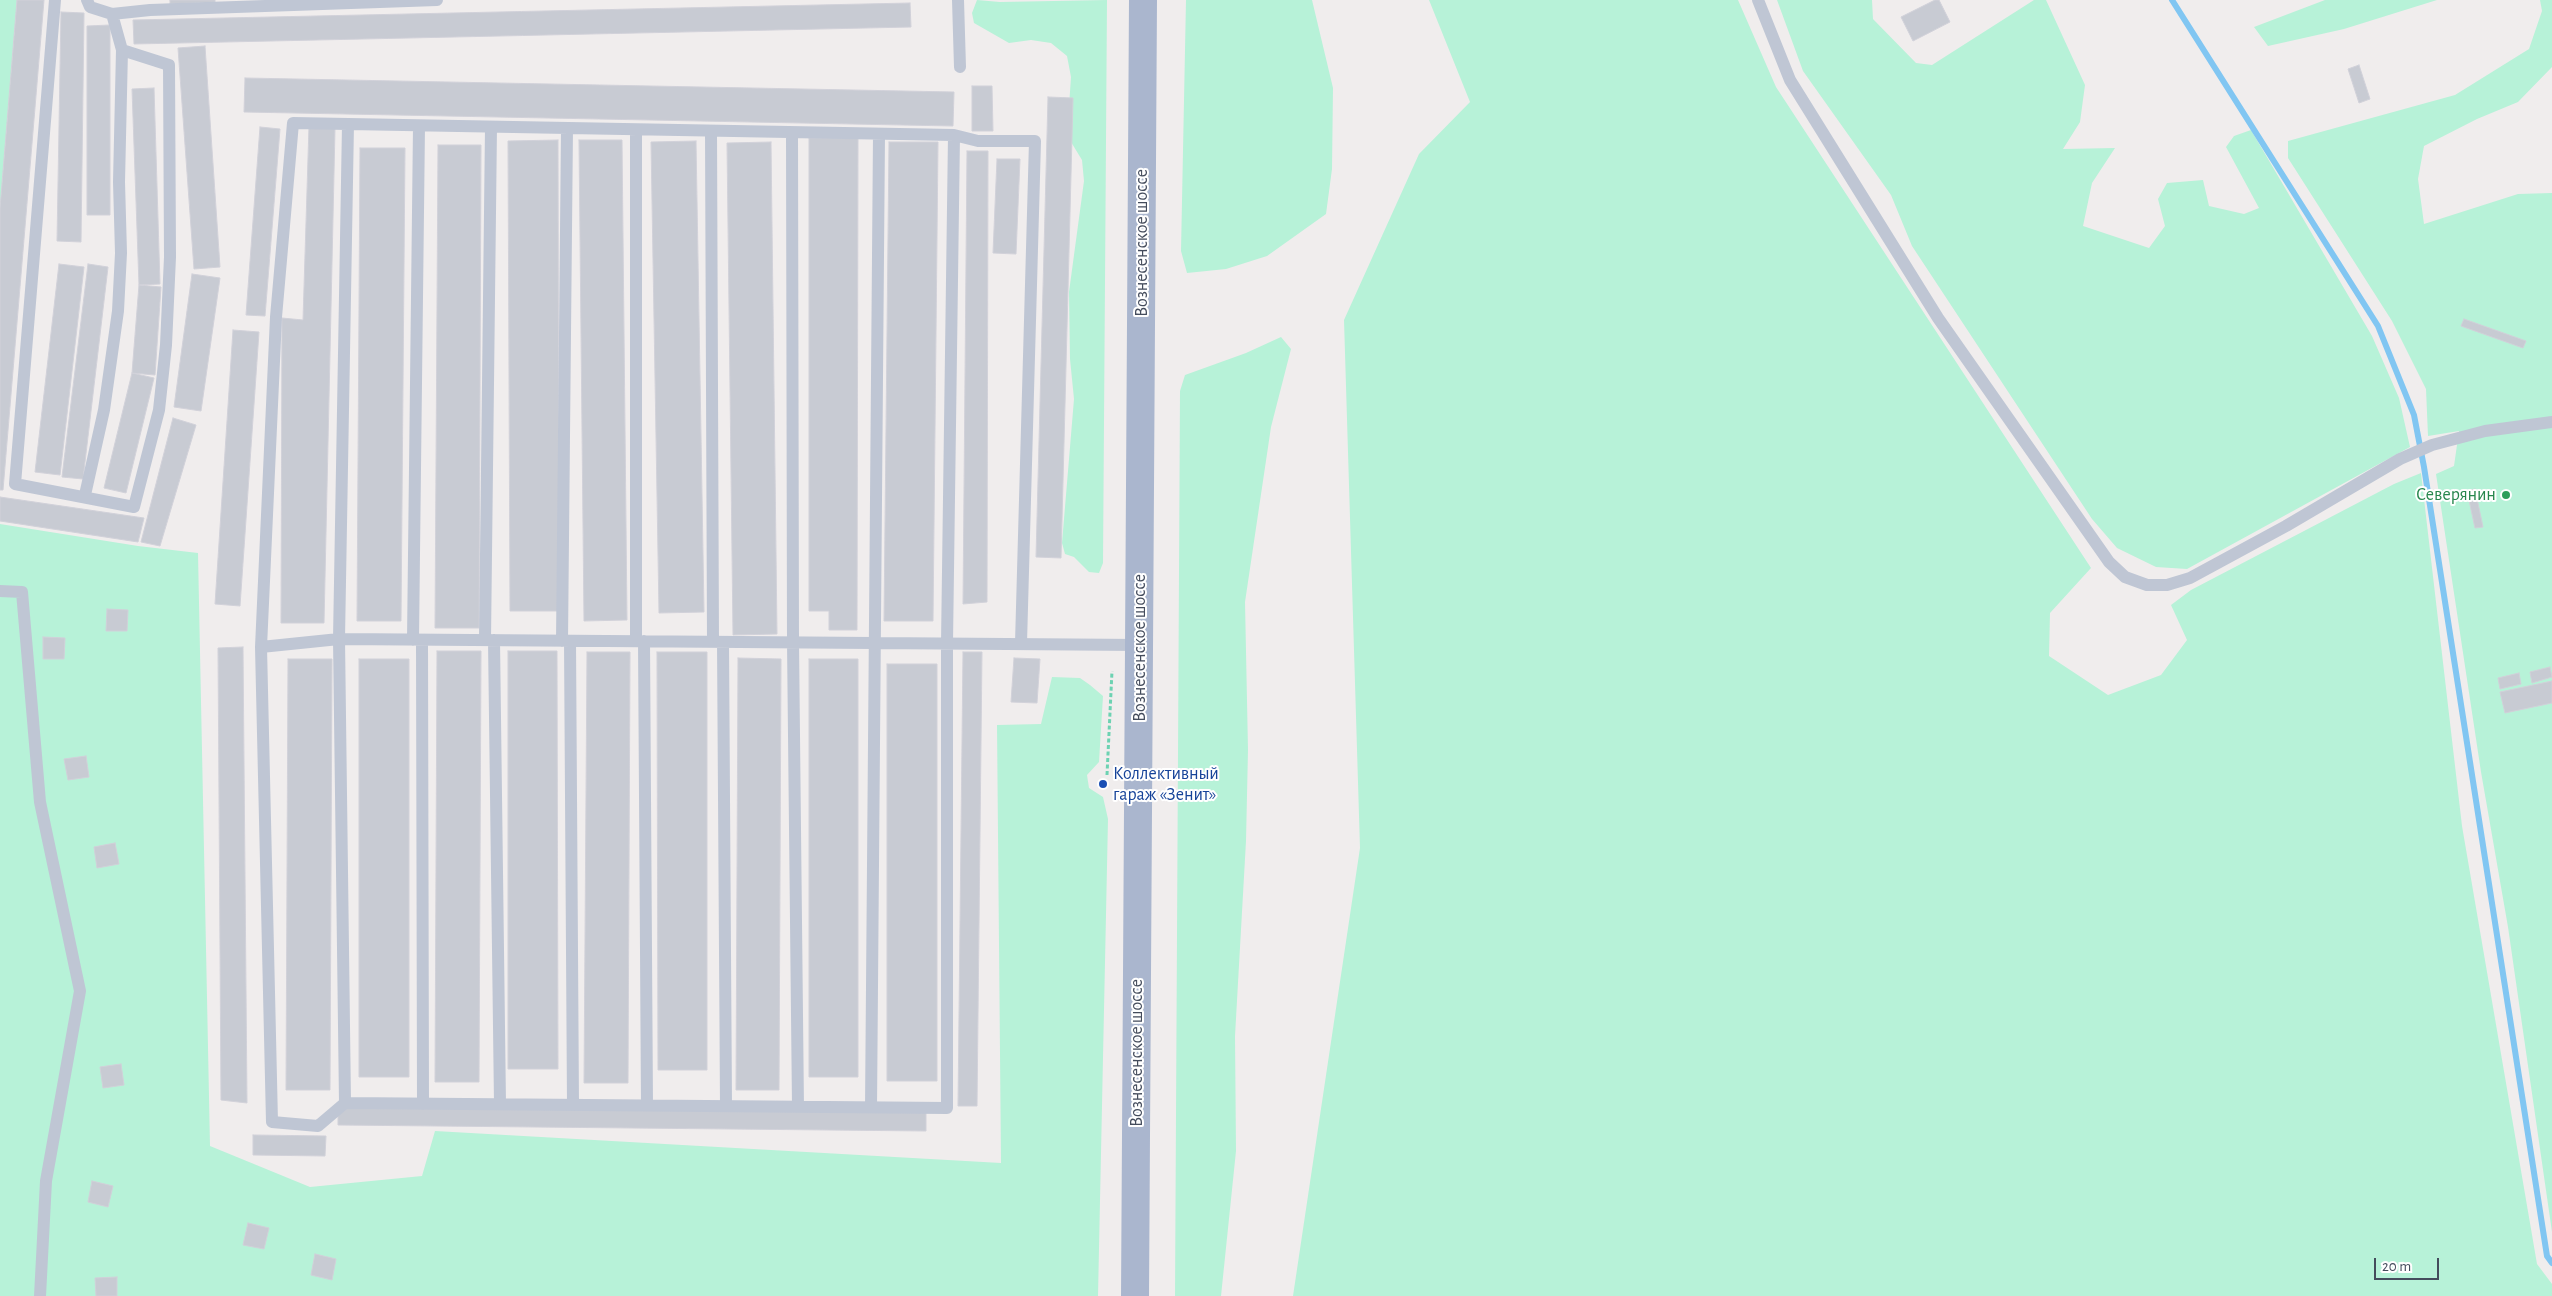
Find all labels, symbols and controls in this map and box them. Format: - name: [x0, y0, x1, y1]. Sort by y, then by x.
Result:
- street label: Вознесенское шоссе: [1131, 169, 1153, 317]
- place label: Северянин: [2416, 484, 2496, 506]
- marker: Северянин: [2500, 489, 2512, 501]
- street label: Вознесенское шоссе: [1129, 574, 1151, 722]
- place label: Коллективный гараж «Зенит»: [1113, 763, 1219, 806]
- marker: Коллективный гараж «Зенит»: [1097, 778, 1109, 790]
- street label: Вознесенское шоссе: [1126, 979, 1148, 1127]
- scale bar: [2377, 1248, 2442, 1280]
- text: 20 m: [2382, 1259, 2411, 1274]

